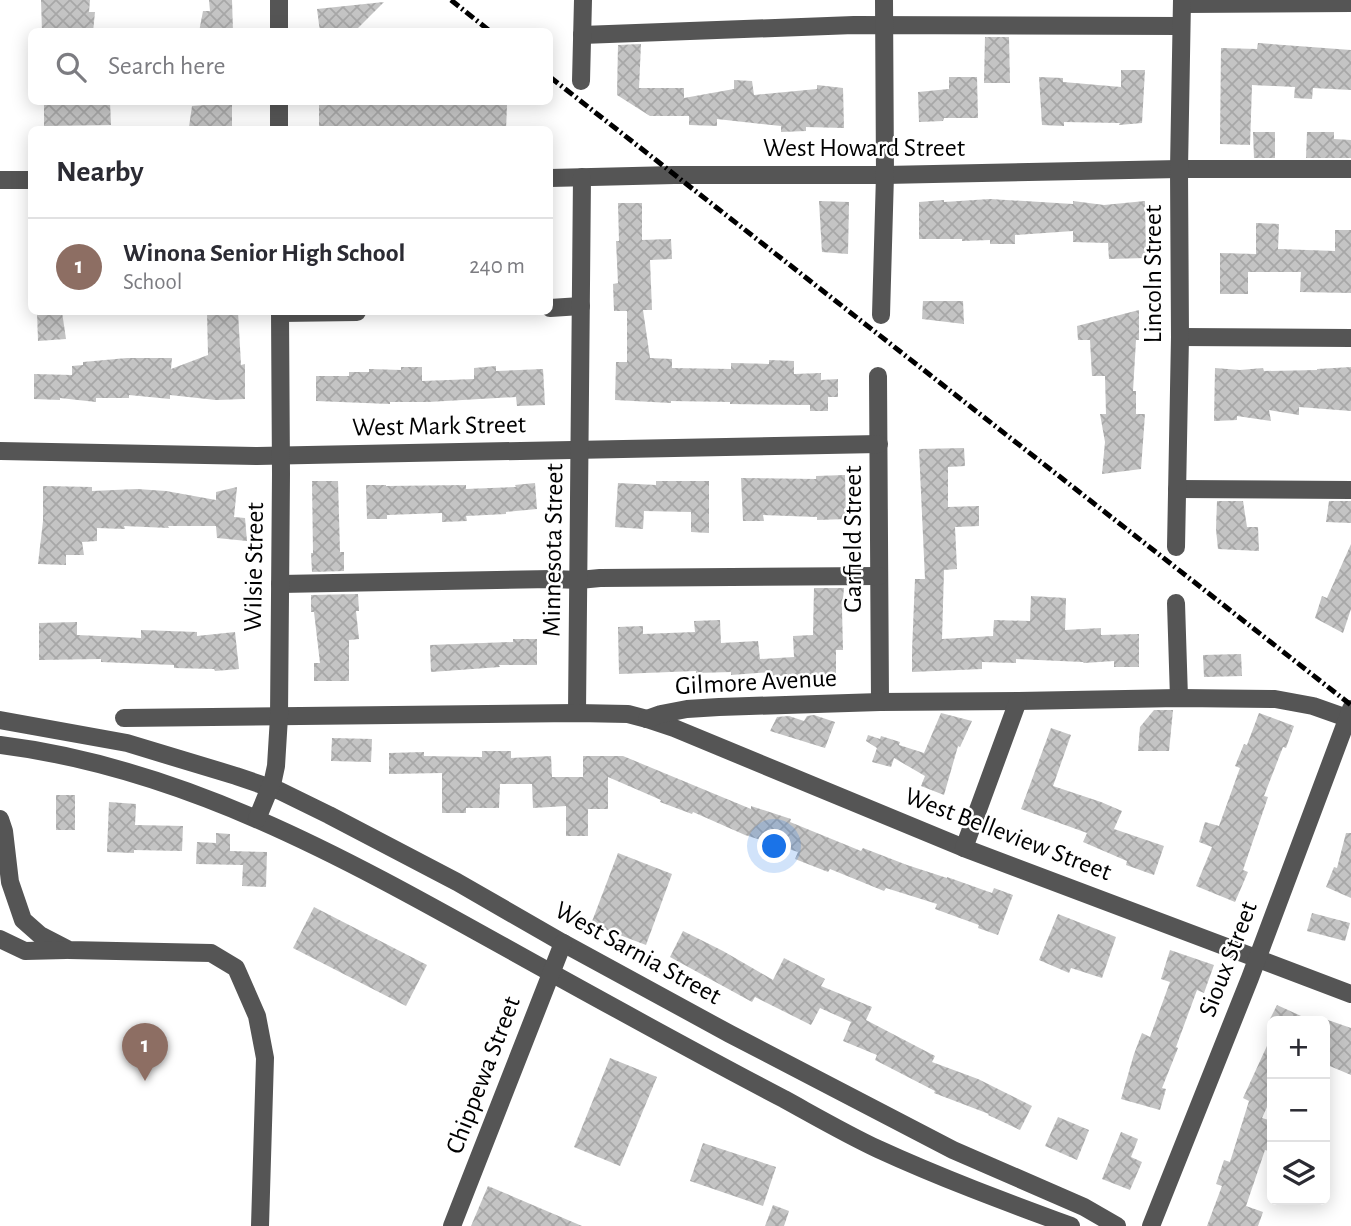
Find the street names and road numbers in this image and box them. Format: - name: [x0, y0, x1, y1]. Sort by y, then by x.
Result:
- street label: West Howard Street: [763, 135, 965, 161]
- street label: Lincoln Street: [1140, 205, 1166, 343]
- street label: West Mark Street: [352, 411, 526, 441]
- street label: Minnesota Street: [538, 463, 568, 637]
- street label: Garfield Street: [840, 465, 866, 613]
- street label: Wilsie Street: [240, 502, 268, 632]
- street label: Gilmore Avenue: [674, 665, 838, 699]
- street label: West Belleview Street: [901, 783, 1115, 885]
- street label: West Sarnia Street: [551, 897, 725, 1009]
- street label: Sioux Street: [1194, 898, 1262, 1020]
- street label: Chippewa Street: [441, 993, 525, 1157]

